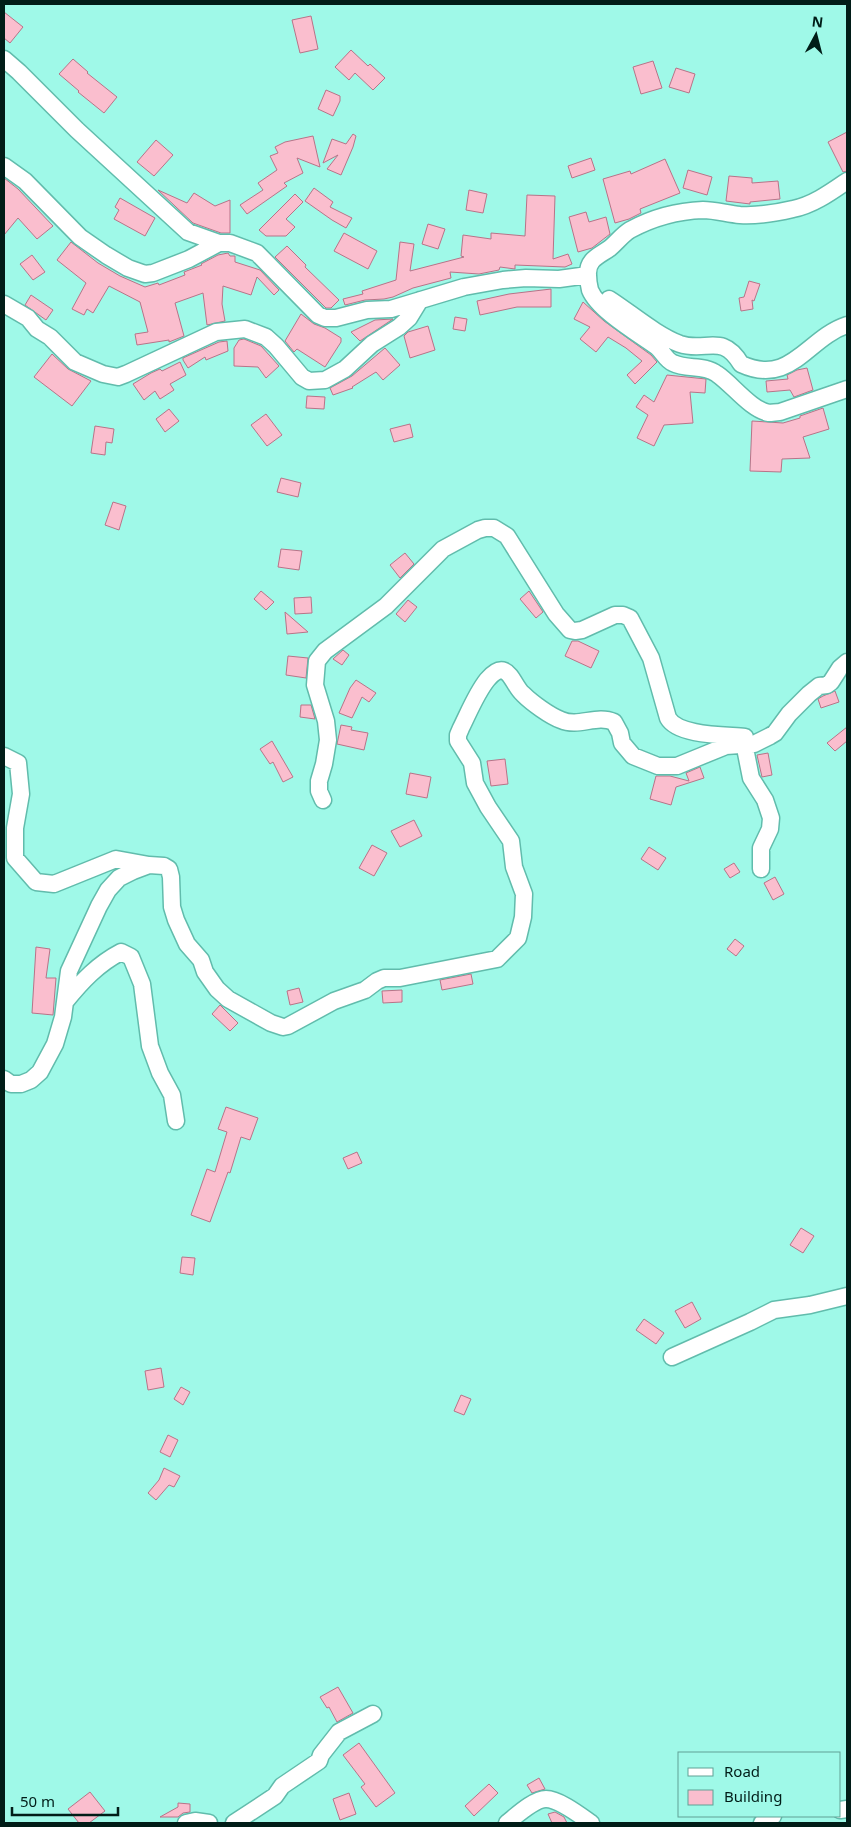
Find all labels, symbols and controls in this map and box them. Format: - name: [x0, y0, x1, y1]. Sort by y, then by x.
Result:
- north arrow: [791, 10, 841, 60]
- text: N: [811, 11, 824, 32]
- legend: [678, 1752, 841, 1817]
- text: Road: [724, 1761, 760, 1781]
- scale bar: [12, 1784, 119, 1816]
- text: Building: [724, 1786, 782, 1806]
- text: 50 m: [20, 1791, 55, 1811]

